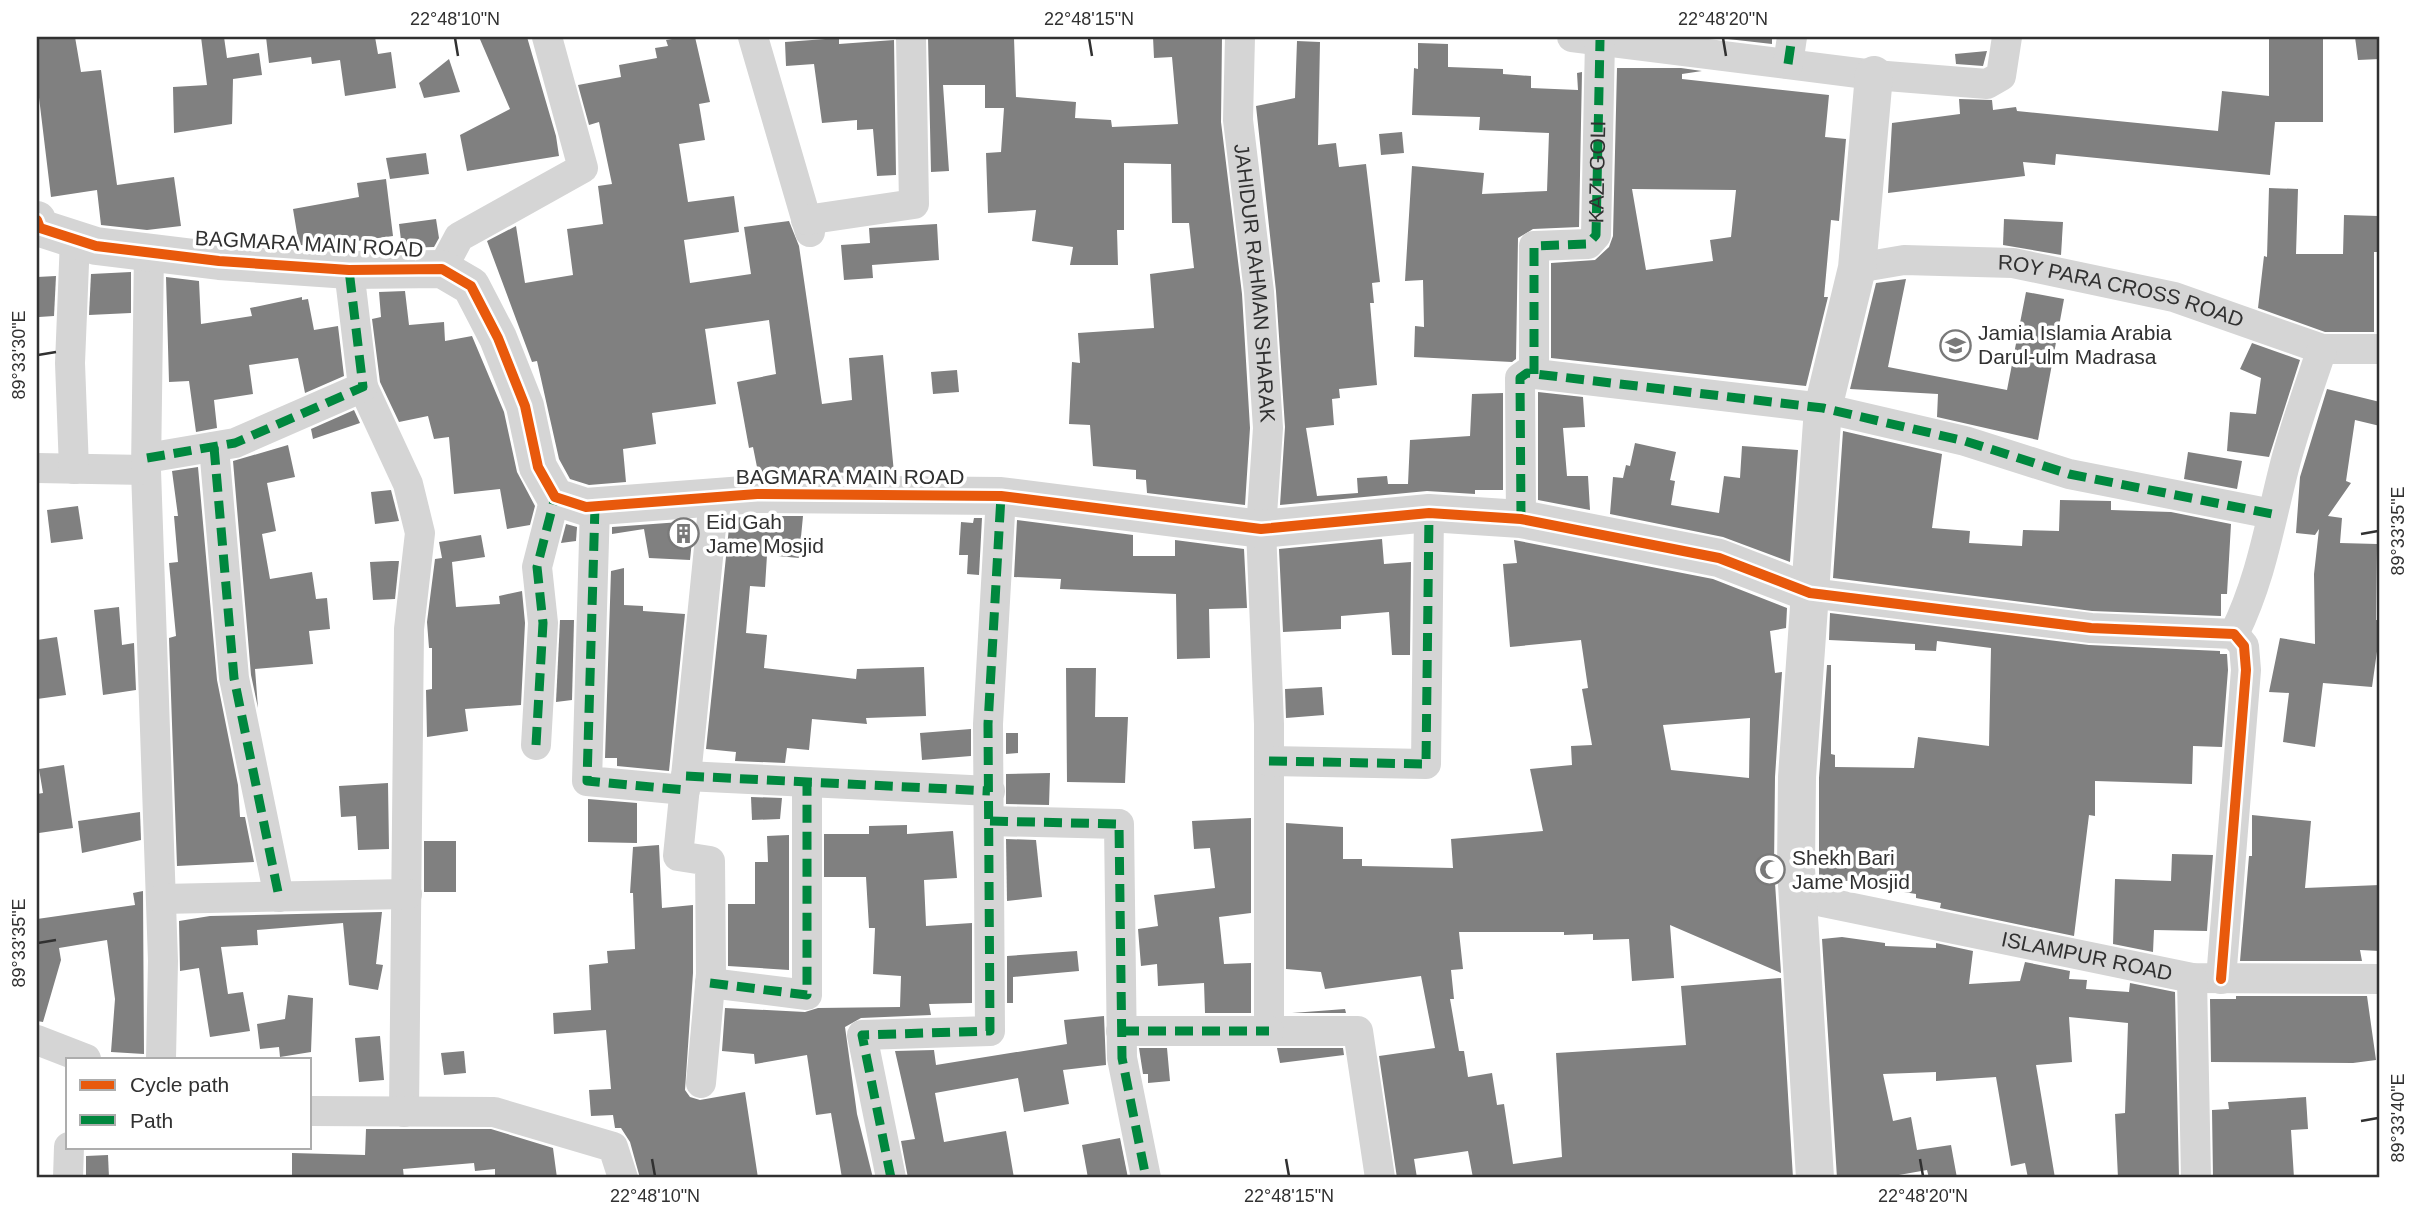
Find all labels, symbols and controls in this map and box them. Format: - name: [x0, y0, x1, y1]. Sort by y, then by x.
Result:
- text: 22°48'10"N: [410, 9, 500, 29]
- text: 22°48'15"N: [1044, 9, 1134, 29]
- text: 22°48'20"N: [1678, 9, 1768, 29]
- street label: KAZI GOLI: [1584, 120, 1609, 224]
- street label: JAHIDUR RAHMAN SHARAK: [1230, 142, 1280, 423]
- street label: BAGMARA MAIN ROAD: [194, 226, 424, 261]
- street label: ROY PARA CROSS ROAD: [1998, 251, 2247, 332]
- text: 89°33'30"E: [9, 310, 29, 400]
- place label: Jamia Islamia Arabia Darul-ulm Madrasa: [1978, 321, 2172, 368]
- school or university icon: Jamia Islamia Arabia Darul-ulm Madrasa: [1938, 328, 1972, 362]
- street label: BAGMARA MAIN ROAD: [736, 465, 964, 488]
- text: 89°33'35"E: [2388, 486, 2408, 576]
- place label: Eid Gah Jame Mosjid: [706, 510, 824, 557]
- building icon: Eid Gah Jame Mosjid: [666, 517, 700, 551]
- place label: Shekh Bari Jame Mosjid: [1792, 846, 1910, 893]
- mosque icon: Shekh Bari Jame Mosjid: [1752, 853, 1786, 887]
- text: 89°33'35"E: [9, 898, 29, 988]
- street label: ISLAMPUR ROAD: [2000, 927, 2175, 985]
- legend: [66, 1058, 312, 1148]
- text: Cycle path: [130, 1073, 229, 1096]
- text: 89°33'40"E: [2388, 1073, 2408, 1163]
- text: Path: [130, 1109, 173, 1132]
- text: 22°48'10"N: [610, 1186, 700, 1206]
- text: 22°48'15"N: [1244, 1186, 1334, 1206]
- text: 22°48'20"N: [1878, 1186, 1968, 1206]

